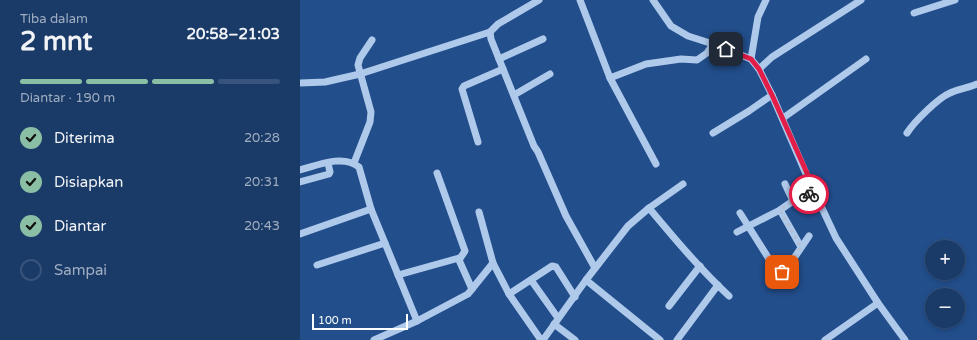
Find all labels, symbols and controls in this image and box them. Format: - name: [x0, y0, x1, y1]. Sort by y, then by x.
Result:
- text: Tiba dalam: [20, 11, 88, 27]
- text: 20:58–21:03: [187, 25, 280, 43]
- text: 2 mnt: [20, 26, 92, 57]
- pin: [709, 32, 743, 66]
- icon: home: [715, 38, 737, 60]
- text: Diantar · 190 m: [20, 90, 115, 106]
- icon: check: [20, 127, 42, 149]
- text: Diterima: [54, 129, 115, 147]
- text: 20:28: [244, 130, 280, 146]
- icon: check: [20, 171, 42, 193]
- text: Disiapkan: [54, 173, 123, 191]
- text: 20:31: [244, 174, 280, 190]
- courier: [789, 174, 829, 214]
- icon: bike: [798, 183, 820, 205]
- icon: check: [20, 215, 42, 237]
- text: Diantar: [54, 217, 106, 235]
- text: 20:43: [244, 218, 280, 234]
- map controls: [925, 240, 965, 328]
- button: +: [925, 240, 965, 280]
- pin: [765, 255, 799, 289]
- text: Sampai: [54, 261, 107, 279]
- icon: bag: [771, 261, 793, 283]
- button: −: [925, 288, 965, 328]
- scale bar: [312, 312, 408, 331]
- text: 100 m: [318, 314, 352, 327]

